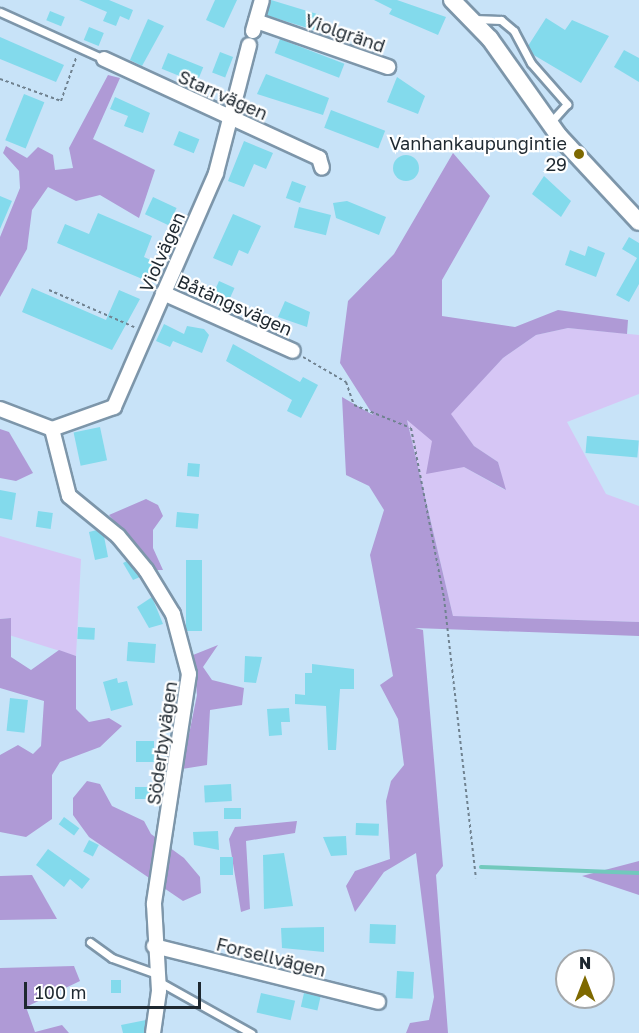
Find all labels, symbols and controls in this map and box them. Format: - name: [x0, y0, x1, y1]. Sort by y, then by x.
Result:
- street label: Violgränd: [302, 9, 388, 57]
- street label: Starrvägen: [175, 66, 271, 124]
- place label: Vanhankaupungintie 29: [389, 133, 567, 176]
- marker: Vanhankaupungintie 29: [572, 147, 586, 161]
- street label: Violvägen: [135, 209, 189, 295]
- street label: Båtängsvägen: [174, 270, 296, 340]
- street label: Söderbyvägen: [143, 680, 181, 806]
- street label: Forsellvägen: [214, 933, 328, 981]
- north arrow: [555, 949, 615, 1009]
- text: N: [579, 953, 591, 973]
- scale bar: [27, 970, 204, 1008]
- text: 100 m: [35, 981, 86, 1003]

